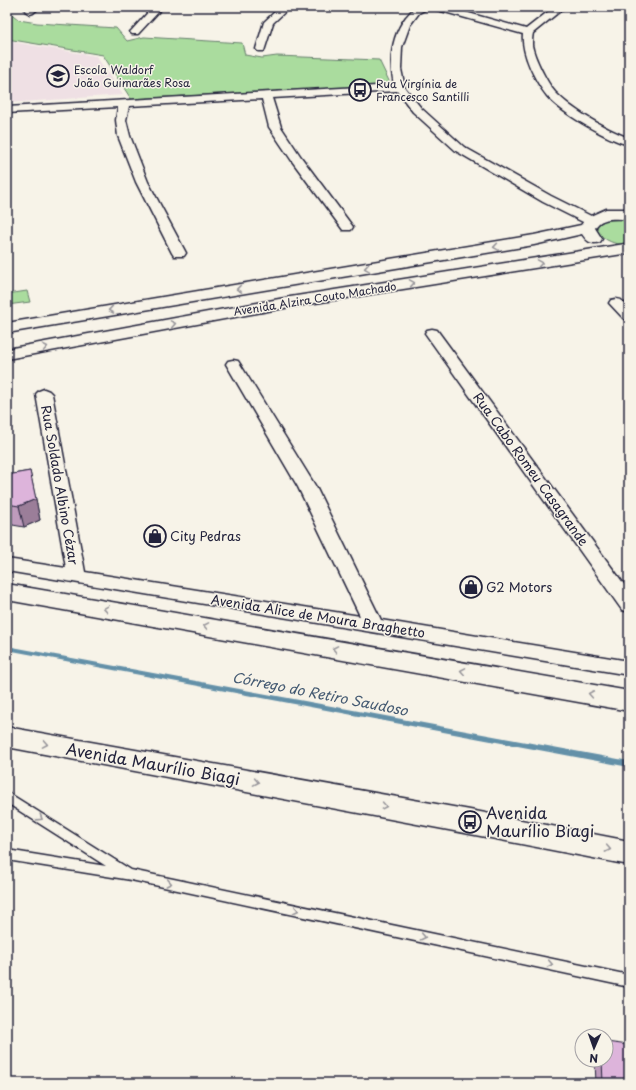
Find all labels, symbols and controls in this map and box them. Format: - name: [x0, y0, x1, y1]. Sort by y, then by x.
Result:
- place label: Escola Waldorf João Guimarães Rosa: [74, 61, 191, 91]
- school or university icon: Escola Waldorf João Guimarães Rosa: [45, 63, 71, 89]
- place label: Rua Virgínia de Francesco Santilli: [376, 75, 469, 105]
- bus stop icon: Rua Virgínia de Francesco Santilli: [347, 77, 373, 103]
- one-way arrow: [493, 242, 499, 250]
- one-way arrow: [537, 259, 543, 268]
- one-way arrow: [364, 263, 370, 272]
- street label: Avenida Alzira Couto Machado: [232, 277, 398, 320]
- one-way arrow: [409, 279, 415, 288]
- one-way arrow: [236, 284, 242, 293]
- one-way arrow: [108, 305, 114, 314]
- one-way arrow: [170, 320, 176, 328]
- one-way arrow: [42, 343, 48, 351]
- street label: Rua Cabo Romeu Casagrande: [469, 388, 594, 549]
- street label: Rua Soldado Albino Cézar: [37, 404, 84, 566]
- shop icon: City Pedras: [142, 523, 168, 549]
- place label: City Pedras: [170, 526, 241, 545]
- shop icon: G2 Motors: [458, 574, 484, 600]
- place label: G2 Motors: [486, 577, 552, 596]
- street label: Avenida Alice de Moura Braghetto: [210, 589, 427, 642]
- one-way arrow: [103, 605, 109, 614]
- one-way arrow: [203, 623, 210, 631]
- one-way arrow: [331, 645, 338, 654]
- water label: Córrego do Retiro Saudoso: [231, 666, 411, 721]
- one-way arrow: [459, 668, 466, 676]
- one-way arrow: [587, 690, 594, 699]
- street label: Avenida Maurílio Biagi: [64, 736, 242, 790]
- one-way arrow: [42, 739, 48, 748]
- one-way arrow: [253, 778, 259, 786]
- place label: Avenida Maurílio Biagi: [486, 800, 594, 842]
- one-way arrow: [381, 801, 387, 810]
- bus stop icon: Avenida Maurílio Biagi: [457, 809, 483, 835]
- one-way arrow: [36, 813, 43, 820]
- one-way arrow: [605, 844, 611, 852]
- one-way arrow: [166, 879, 172, 887]
- one-way arrow: [293, 906, 299, 914]
- one-way arrow: [420, 933, 426, 941]
- one-way arrow: [547, 960, 554, 968]
- north arrow: [574, 1028, 614, 1068]
- text: N: [589, 1050, 598, 1067]

